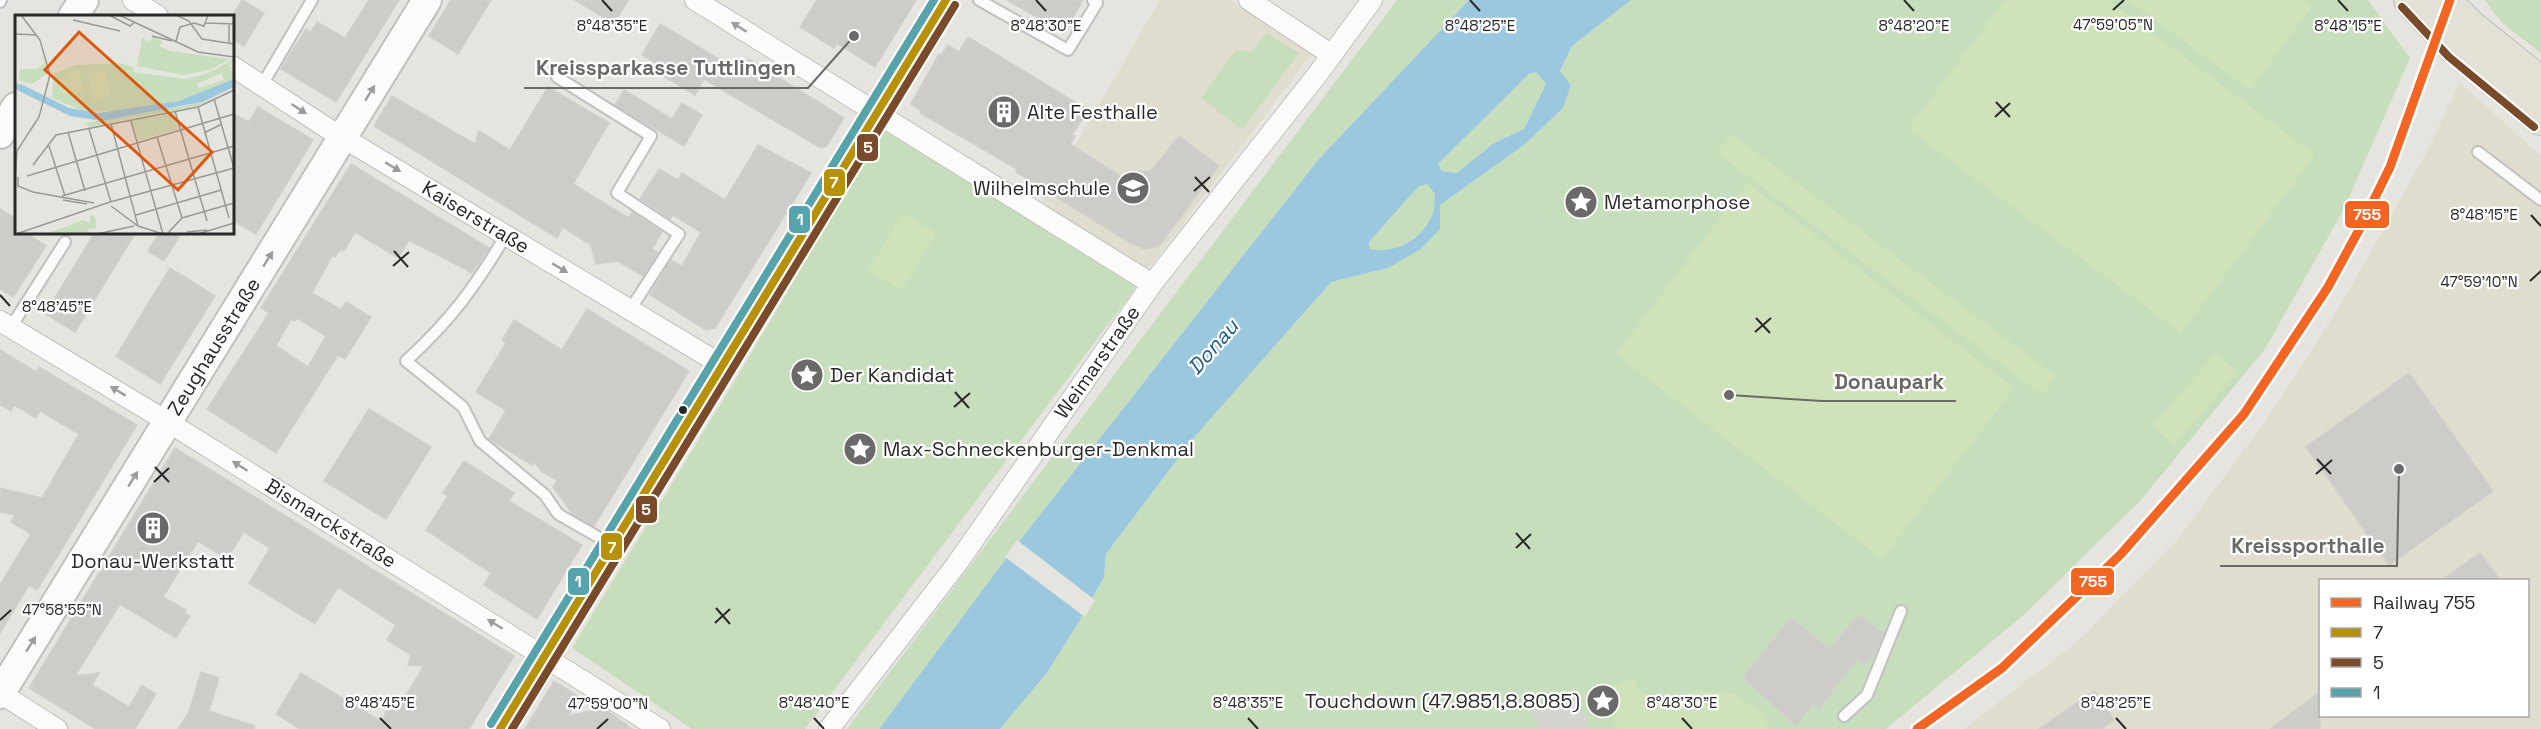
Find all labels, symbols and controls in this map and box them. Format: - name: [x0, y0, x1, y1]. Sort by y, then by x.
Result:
- inset map: [15, 15, 234, 234]
- text: 47°59'05"N: [2073, 15, 2153, 34]
- text: 8°48'35"E: [577, 16, 647, 35]
- text: 8°48'30"E: [1010, 16, 1082, 35]
- text: 8°48'25"E: [1445, 16, 1515, 35]
- text: 8°48'20"E: [1878, 16, 1950, 35]
- text: 8°48'15"E: [2314, 16, 2382, 35]
- one-way arrow: [731, 22, 747, 33]
- callout: Kreissparkasse Tuttlingen: [524, 49, 808, 88]
- text: Kreissparkasse Tuttlingen: [536, 54, 796, 81]
- one-way arrow: [365, 85, 376, 101]
- building icon: Alte Festhalle: [986, 94, 1022, 130]
- place label: Alte Festhalle: [1027, 99, 1158, 125]
- one-way arrow: [291, 103, 307, 114]
- line badge: 5: [856, 133, 879, 162]
- text: 5: [863, 137, 873, 158]
- one-way arrow: [385, 162, 401, 173]
- line badge: 7: [823, 168, 846, 197]
- school or university icon: Wilhelmschule: [1115, 170, 1151, 206]
- text: 7: [830, 172, 839, 193]
- street label: Kaiserstraße: [417, 175, 535, 259]
- place label: Wilhelmschule: [973, 175, 1110, 201]
- place icon: Metamorphose: [1563, 184, 1599, 220]
- place label: Metamorphose: [1604, 189, 1750, 215]
- line badge: 755: [2344, 200, 2390, 229]
- text: 755: [2353, 204, 2381, 225]
- line badge: 1: [788, 205, 811, 234]
- text: 8°48'15"E: [2450, 205, 2518, 224]
- text: 1: [796, 209, 804, 230]
- one-way arrow: [263, 251, 274, 267]
- one-way arrow: [552, 262, 568, 273]
- text: 47°59'10"N: [2440, 272, 2518, 291]
- street label: Zeughausstraße: [162, 273, 266, 420]
- text: 8°48'45"E: [22, 297, 92, 316]
- street label: Weimarstraße: [1048, 300, 1146, 424]
- water label: Donau: [1181, 313, 1245, 380]
- place icon: Der Kandidat: [789, 357, 825, 393]
- place label: Der Kandidat: [830, 362, 954, 388]
- callout: Donaupark: [1822, 362, 1956, 401]
- text: Donaupark: [1834, 368, 1944, 395]
- one-way arrow: [110, 386, 126, 397]
- unlabelled marker: [677, 404, 689, 416]
- place icon: Max-Schneckenburger-Denkmal: [842, 431, 878, 467]
- place label: Max-Schneckenburger-Denkmal: [883, 436, 1194, 462]
- one-way arrow: [232, 461, 248, 472]
- one-way arrow: [128, 470, 139, 487]
- street label: Bismarckstraße: [261, 472, 401, 574]
- line badge: 5: [635, 495, 658, 524]
- text: 5: [641, 499, 651, 520]
- building icon: Donau-Werkstatt: [135, 510, 171, 546]
- callout: Kreissporthalle: [2220, 527, 2397, 566]
- line badge: 7: [600, 532, 623, 561]
- text: Kreissporthalle: [2231, 532, 2385, 559]
- text: 7: [608, 537, 617, 558]
- place label: Donau-Werkstatt: [71, 548, 235, 574]
- line badge: 1: [567, 567, 590, 596]
- line badge: 755: [2070, 567, 2115, 596]
- text: 1: [574, 571, 582, 592]
- text: 755: [2079, 571, 2107, 592]
- legend: [2319, 579, 2529, 717]
- text: Railway 755: [2373, 591, 2475, 614]
- text: 47°58'55"N: [22, 600, 102, 619]
- one-way arrow: [487, 619, 503, 630]
- text: 7: [2373, 621, 2383, 644]
- one-way arrow: [25, 636, 36, 653]
- text: 5: [2373, 651, 2384, 674]
- text: 1: [2373, 681, 2381, 704]
- place icon: Touchdown (47.9851,8.8085): [1585, 683, 1621, 719]
- place label: Touchdown (47.9851,8.8085): [1305, 688, 1580, 714]
- text: 8°48'45"E: [345, 693, 415, 712]
- text: 8°48'40"E: [779, 693, 849, 712]
- text: 8°48'35"E: [1213, 693, 1283, 712]
- text: 8°48'30"E: [1646, 693, 1718, 712]
- text: 8°48'25"E: [2081, 693, 2151, 712]
- text: 47°59'00"N: [568, 694, 648, 713]

